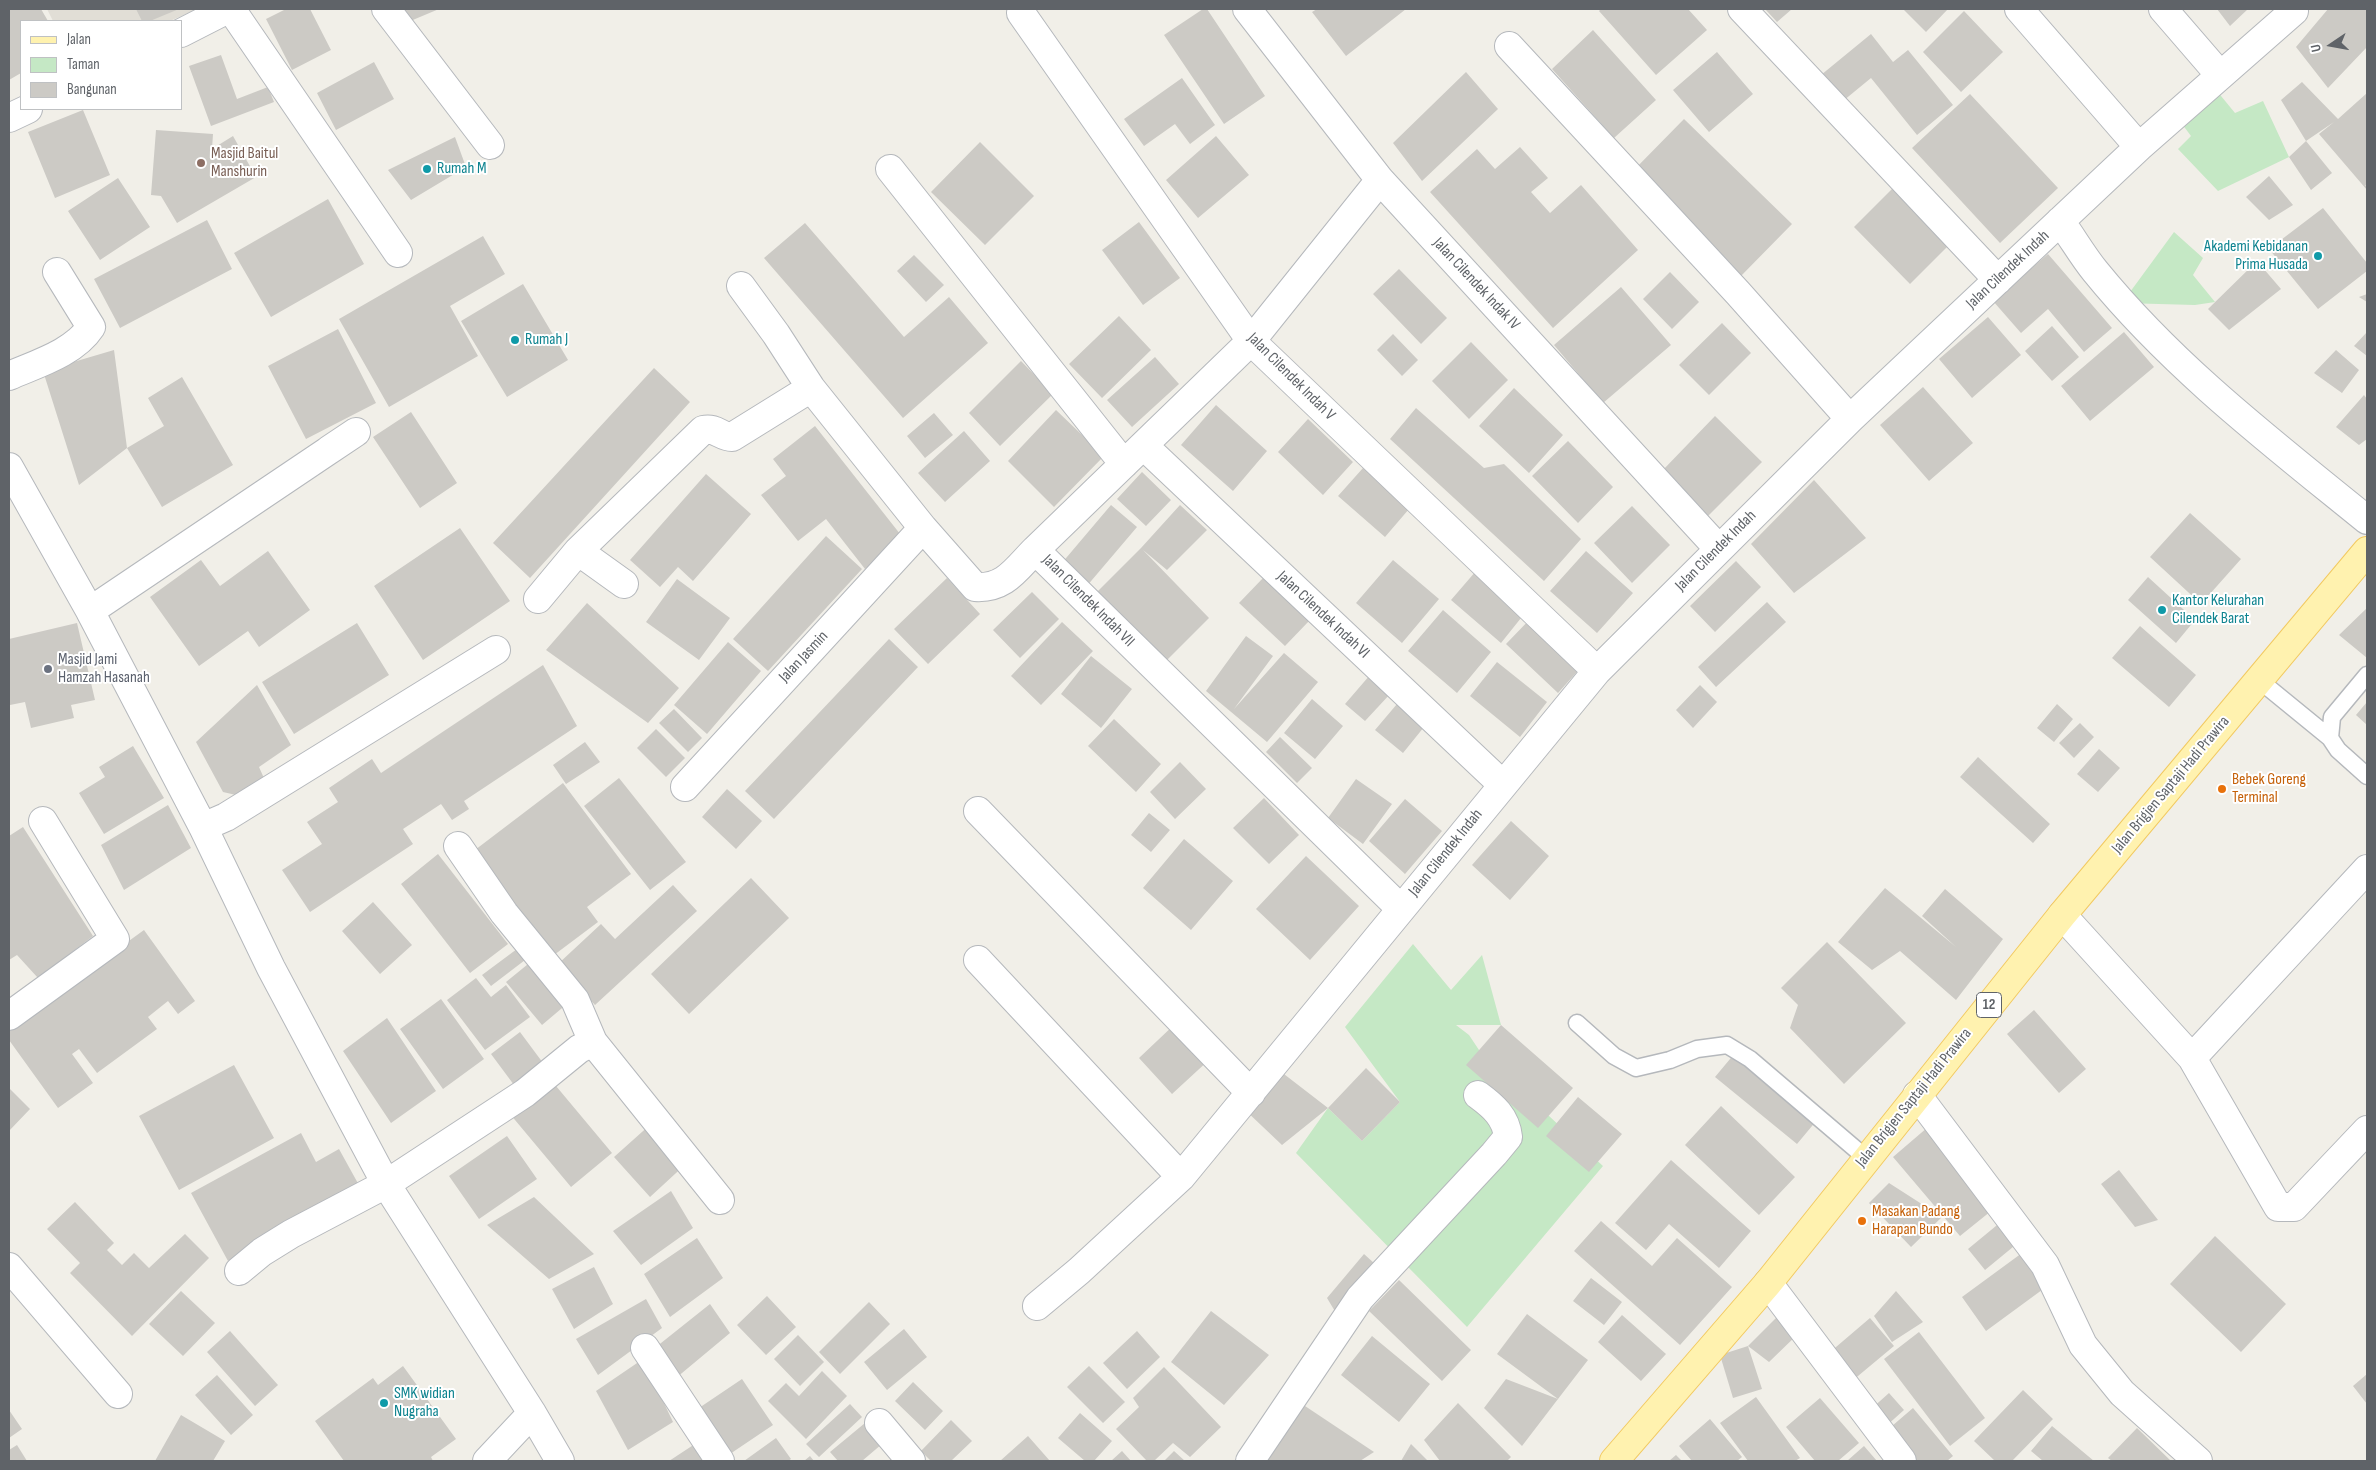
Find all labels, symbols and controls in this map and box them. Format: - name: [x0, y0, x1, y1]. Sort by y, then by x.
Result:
- legend: [20, 20, 182, 110]
- north arrow: [2306, 20, 2356, 70]
- text: Jalan: [67, 30, 91, 49]
- text: U: [2307, 43, 2325, 54]
- text: Taman: [67, 55, 100, 74]
- text: Bangunan: [67, 80, 117, 99]
- place label: Masjid Baitul Manshurin: [211, 144, 278, 182]
- marker: Masjid Baitul Manshurin: [195, 157, 207, 169]
- place label: Rumah M: [437, 159, 486, 179]
- marker: Rumah M: [421, 163, 433, 175]
- street label: Jalan Cilendek Indah: [1963, 227, 2053, 313]
- street label: Jalan Cilendek Indak IV: [1428, 234, 1524, 334]
- place label: Akademi Kebidanan Prima Husada: [2204, 237, 2308, 275]
- marker: Akademi Kebidanan Prima Husada: [2312, 250, 2324, 262]
- street label: Jalan Cilendek Indah V: [1243, 329, 1339, 425]
- place label: Rumah J: [525, 330, 568, 350]
- marker: Rumah J: [509, 334, 521, 346]
- street label: Jalan Cilendek Indah: [1672, 507, 1760, 595]
- street label: Jalan Cilendek Indah VII: [1038, 551, 1138, 651]
- street label: Jalan Cilendek Indah VI: [1273, 567, 1373, 663]
- place label: Kantor Kelurahan Cilendek Barat: [2172, 591, 2264, 629]
- marker: Kantor Kelurahan Cilendek Barat: [2156, 604, 2168, 616]
- street label: Jalan Jasmin: [775, 627, 833, 687]
- place label: Masjid Jami Hamzah Hasanah: [58, 650, 150, 688]
- marker: Masjid Jami Hamzah Hasanah: [42, 663, 54, 675]
- street label: Jalan Brigjen Saptaji Hadi Prawira: [2108, 713, 2234, 857]
- place label: Bebek Goreng Terminal: [2232, 770, 2306, 808]
- marker: Bebek Goreng Terminal: [2216, 783, 2228, 795]
- street label: Jalan Cilendek Indah: [1405, 806, 1487, 900]
- road number: 12: [1976, 992, 2002, 1018]
- street label: Jalan Brigjen Saptaji Hadi Prawira: [1852, 1025, 1976, 1171]
- place label: Masakan Padang Harapan Bundo: [1872, 1202, 1960, 1240]
- marker: Masakan Padang Harapan Bundo: [1856, 1215, 1868, 1227]
- place label: SMK widian Nugraha: [394, 1384, 455, 1422]
- marker: SMK widian Nugraha: [378, 1397, 390, 1409]

